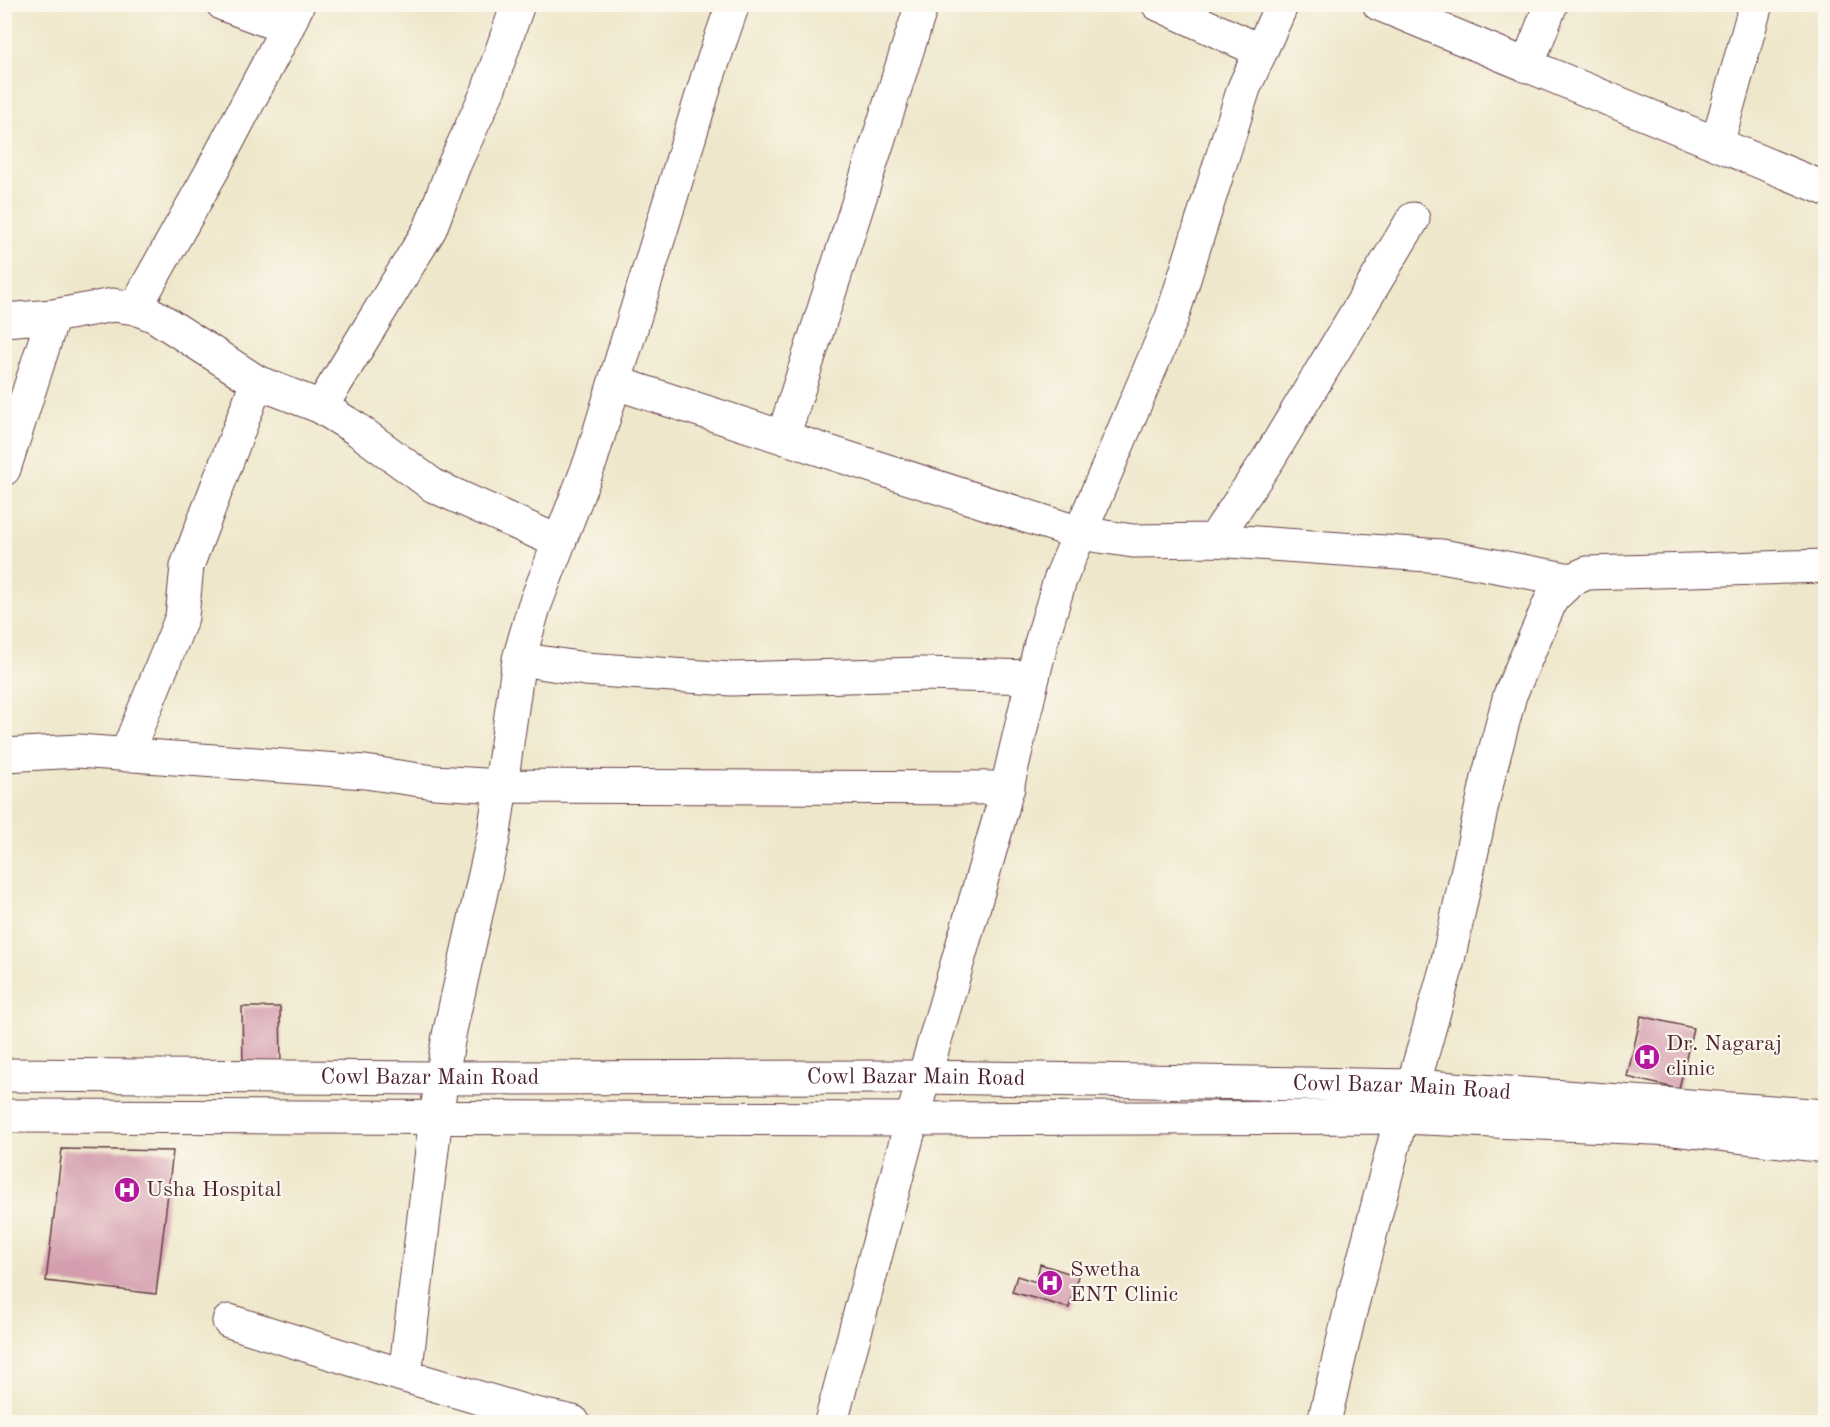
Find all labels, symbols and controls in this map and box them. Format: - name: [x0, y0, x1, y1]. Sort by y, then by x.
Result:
- place label: Dr. Nagaraj clinic: [1666, 1033, 1782, 1080]
- hospital icon: Dr. Nagaraj clinic: [1632, 1042, 1662, 1072]
- street label: Cowl Bazar Main Road: [321, 1066, 539, 1089]
- street label: Cowl Bazar Main Road: [807, 1066, 1026, 1090]
- street label: Cowl Bazar Main Road: [1292, 1073, 1512, 1104]
- hospital icon: Usha Hospital: [112, 1175, 142, 1205]
- place label: Usha Hospital: [146, 1179, 281, 1201]
- place label: Swetha ENT Clinic: [1070, 1259, 1178, 1306]
- hospital icon: Swetha ENT Clinic: [1035, 1268, 1065, 1298]

